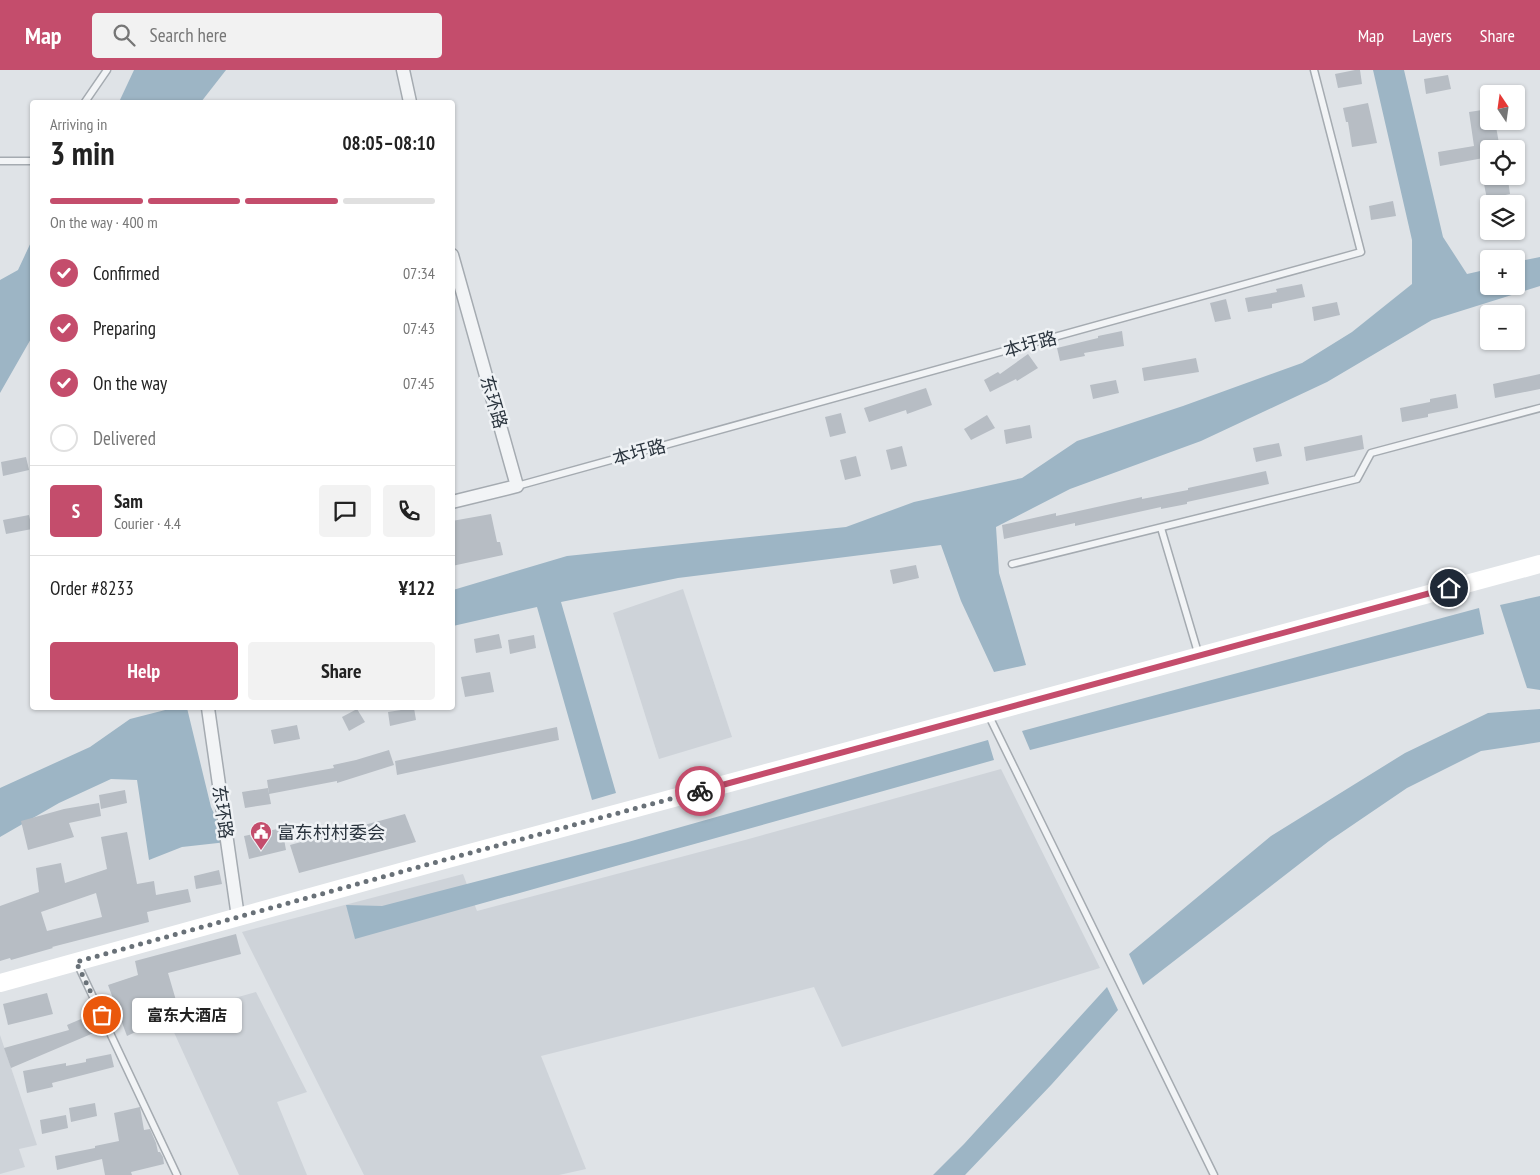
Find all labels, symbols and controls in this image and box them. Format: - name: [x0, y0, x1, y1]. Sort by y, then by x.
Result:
- search box: [92, 13, 442, 58]
- text: Map: [25, 20, 62, 51]
- icon: search: [110, 21, 138, 49]
- text: Search here: [150, 23, 227, 47]
- text: Map: [1358, 24, 1384, 47]
- text: Layers: [1412, 24, 1452, 47]
- text: Share: [1480, 24, 1515, 47]
- north arrow: [1480, 85, 1525, 130]
- map controls: [1480, 85, 1525, 350]
- text: Arriving in: [50, 114, 107, 134]
- text: 08:05–08:10: [342, 131, 435, 155]
- text: 3 min: [50, 132, 115, 174]
- button: locate: [1480, 140, 1525, 185]
- button: layers: [1480, 195, 1525, 240]
- text: On the way · 400 m: [50, 212, 158, 232]
- button: +: [1480, 250, 1525, 295]
- icon: check: [50, 259, 78, 287]
- text: Confirmed: [93, 261, 160, 285]
- text: 07:34: [403, 263, 435, 283]
- button: −: [1480, 305, 1525, 350]
- icon: check: [50, 314, 78, 342]
- text: Preparing: [93, 316, 156, 340]
- text: 07:43: [403, 318, 435, 338]
- street label: 本圩路: [1001, 326, 1059, 362]
- icon: check: [50, 369, 78, 397]
- text: On the way: [93, 371, 167, 395]
- text: 07:45: [403, 373, 435, 393]
- street label: 东环路: [476, 373, 512, 431]
- text: Delivered: [93, 426, 156, 450]
- street label: 本圩路: [610, 434, 668, 470]
- button: chat: [319, 485, 371, 537]
- button: phone: [383, 485, 435, 537]
- text: Sam: [114, 489, 143, 513]
- text: S: [72, 499, 80, 523]
- text: Courier · 4.4: [114, 513, 181, 533]
- pin: [1428, 567, 1470, 609]
- icon: home: [1435, 574, 1463, 602]
- text: Order #8233: [50, 576, 134, 600]
- text: ¥122: [399, 576, 435, 600]
- button: Help: [50, 642, 238, 700]
- button: Share: [248, 642, 435, 700]
- courier: [675, 766, 725, 816]
- icon: bike: [686, 777, 714, 805]
- street label: 东环路: [208, 784, 238, 840]
- public building icon: 富东村村委会: [249, 820, 273, 851]
- place label: 富东村村委会: [277, 821, 385, 844]
- pin: [81, 994, 123, 1036]
- callout: 富东大酒店: [132, 998, 242, 1032]
- icon: bag: [88, 1001, 116, 1029]
- text: 富东大酒店: [147, 1005, 227, 1025]

